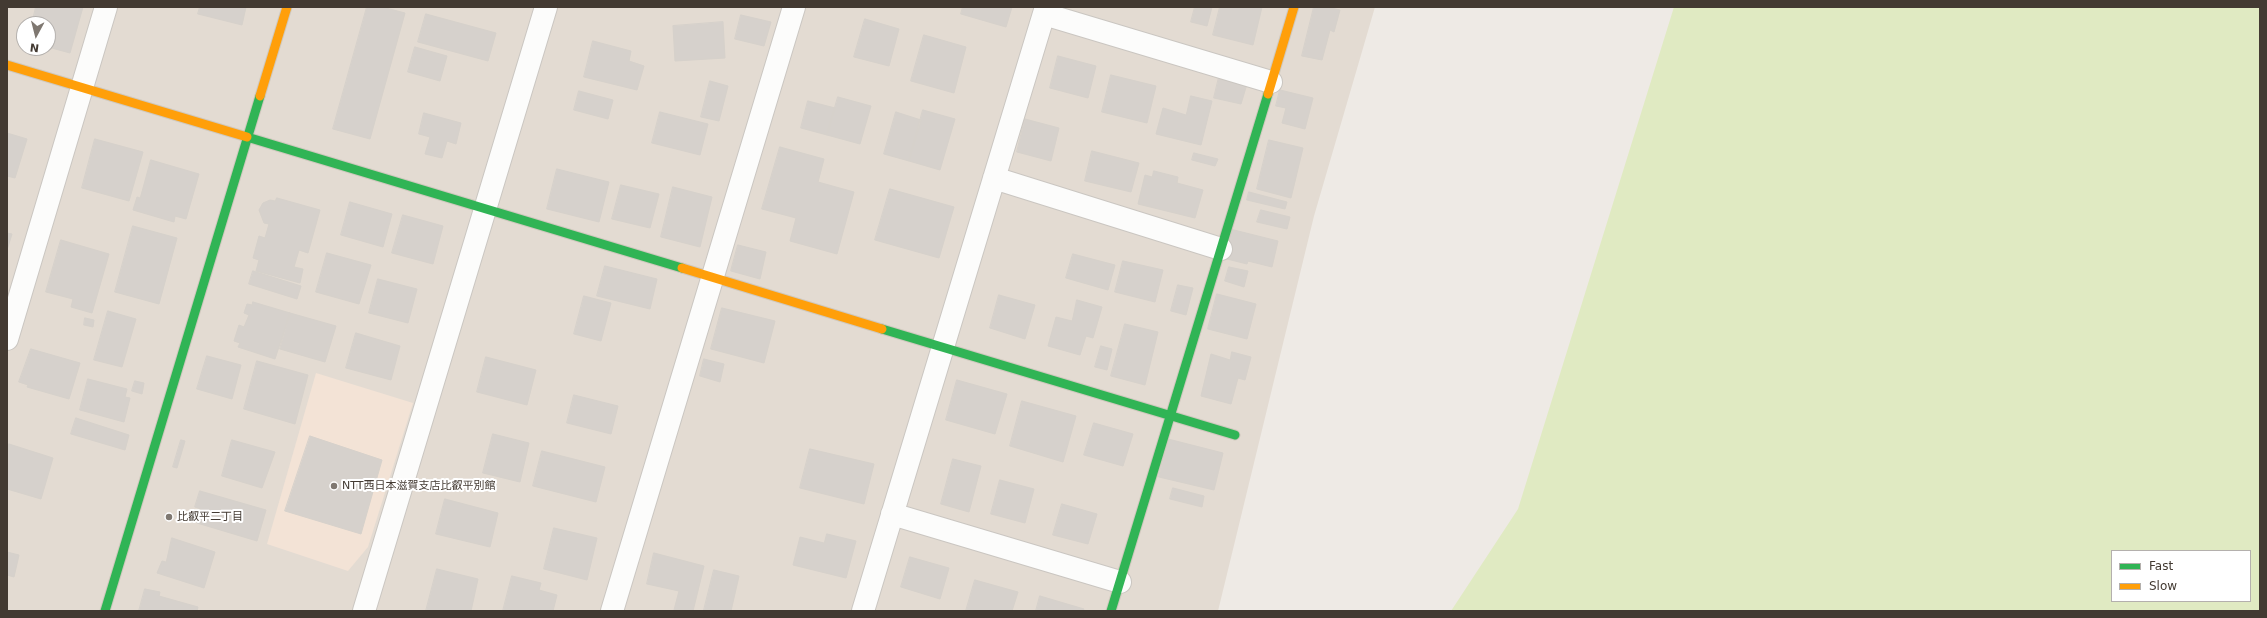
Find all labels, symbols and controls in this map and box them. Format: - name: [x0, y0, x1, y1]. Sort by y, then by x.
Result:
- north arrow: [16, 16, 56, 56]
- text: N: [29, 40, 40, 54]
- place label: NTT西日本滋賀支店比叡平別館: [342, 479, 495, 493]
- marker: NTT西日本滋賀支店比叡平別館: [329, 481, 339, 491]
- place label: 比叡平二丁目: [177, 510, 243, 524]
- marker: 比叡平二丁目: [164, 512, 174, 522]
- legend: [2111, 550, 2251, 602]
- text: Fast: [2149, 559, 2173, 573]
- text: Slow: [2149, 579, 2177, 593]

